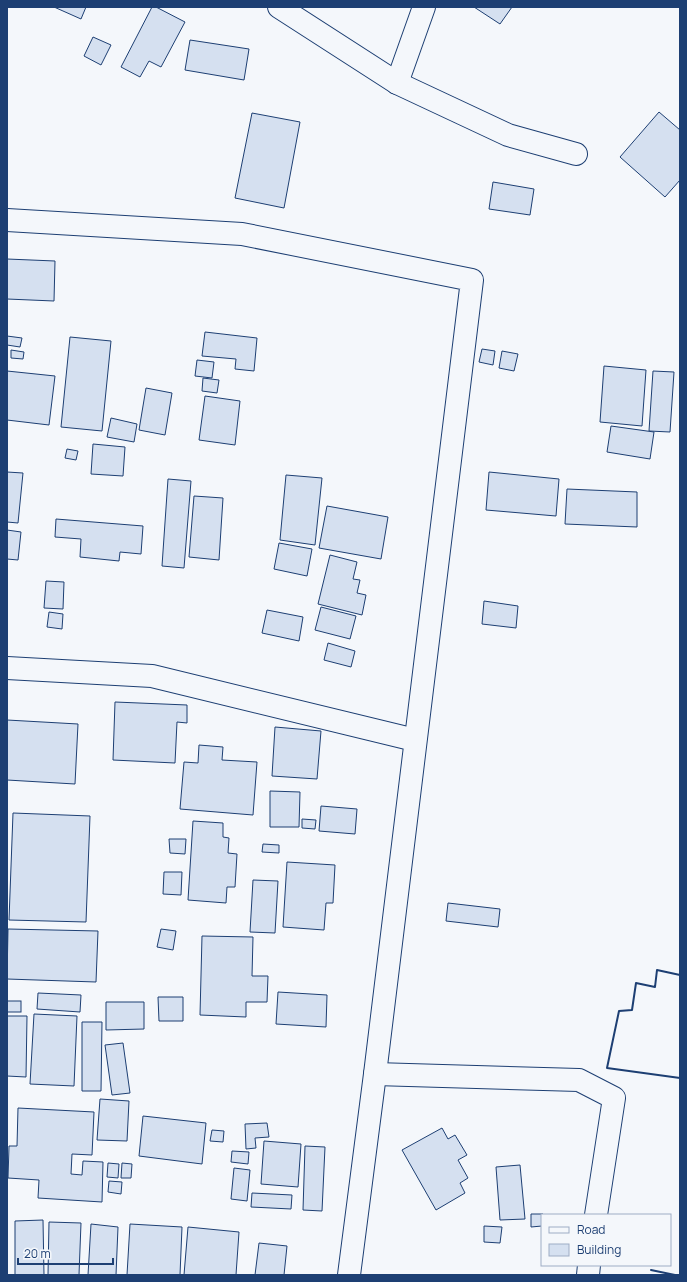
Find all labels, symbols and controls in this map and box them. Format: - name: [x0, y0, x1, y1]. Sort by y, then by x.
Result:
- legend: [541, 1214, 671, 1266]
- text: Road: [577, 1221, 605, 1238]
- scale bar: [18, 1240, 113, 1266]
- text: Building: [577, 1241, 621, 1258]
- text: 20 m: [24, 1245, 51, 1262]

